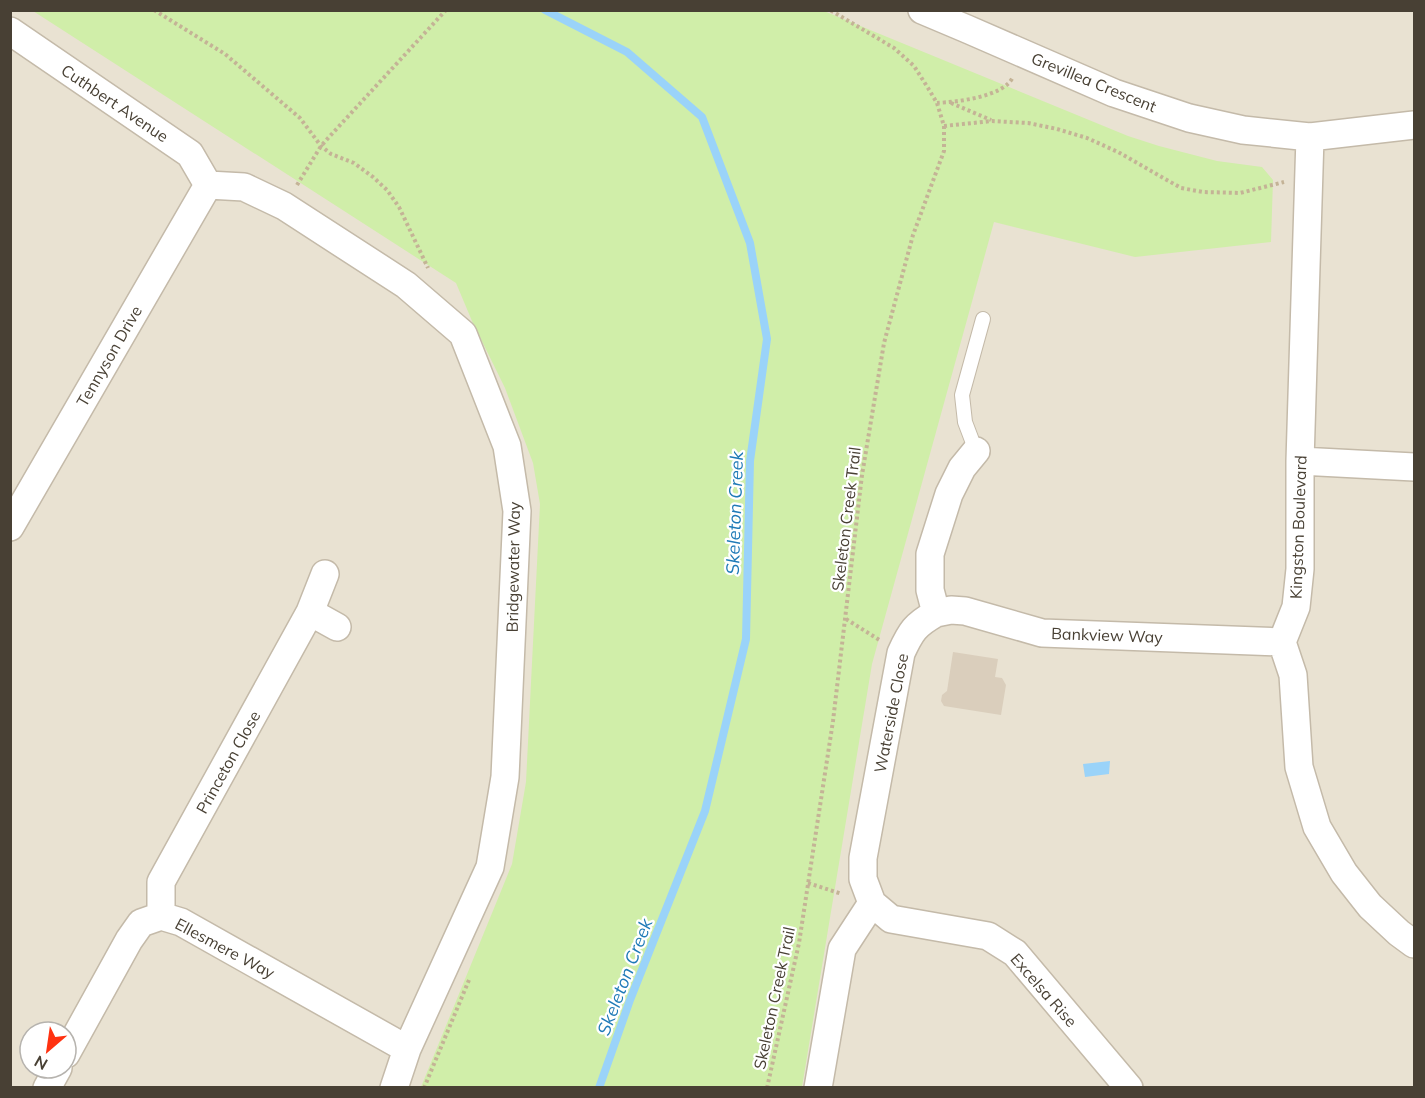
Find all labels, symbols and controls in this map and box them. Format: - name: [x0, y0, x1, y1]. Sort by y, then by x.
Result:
- street label: Grevillea Crescent: [1029, 48, 1160, 116]
- street label: Cuthbert Avenue: [58, 60, 172, 146]
- street label: Tennyson Drive: [72, 302, 146, 410]
- street label: Skeleton Creek Trail: [827, 446, 865, 592]
- water label: Skeleton Creek: [721, 450, 748, 575]
- street label: Kingston Boulevard: [1285, 455, 1311, 599]
- street label: Bridgewater Way: [502, 501, 524, 633]
- street label: Bankview Way: [1051, 623, 1164, 647]
- street label: Waterside Close: [870, 652, 912, 774]
- street label: Princeton Close: [192, 707, 264, 817]
- street label: Ellesmere Way: [172, 913, 279, 983]
- water label: Skeleton Creek: [592, 914, 658, 1039]
- street label: Skeleton Creek Trail: [749, 925, 799, 1071]
- street label: Excelsa Rise: [1007, 949, 1081, 1031]
- north arrow: [18, 1020, 78, 1080]
- text: N: [31, 1051, 51, 1075]

